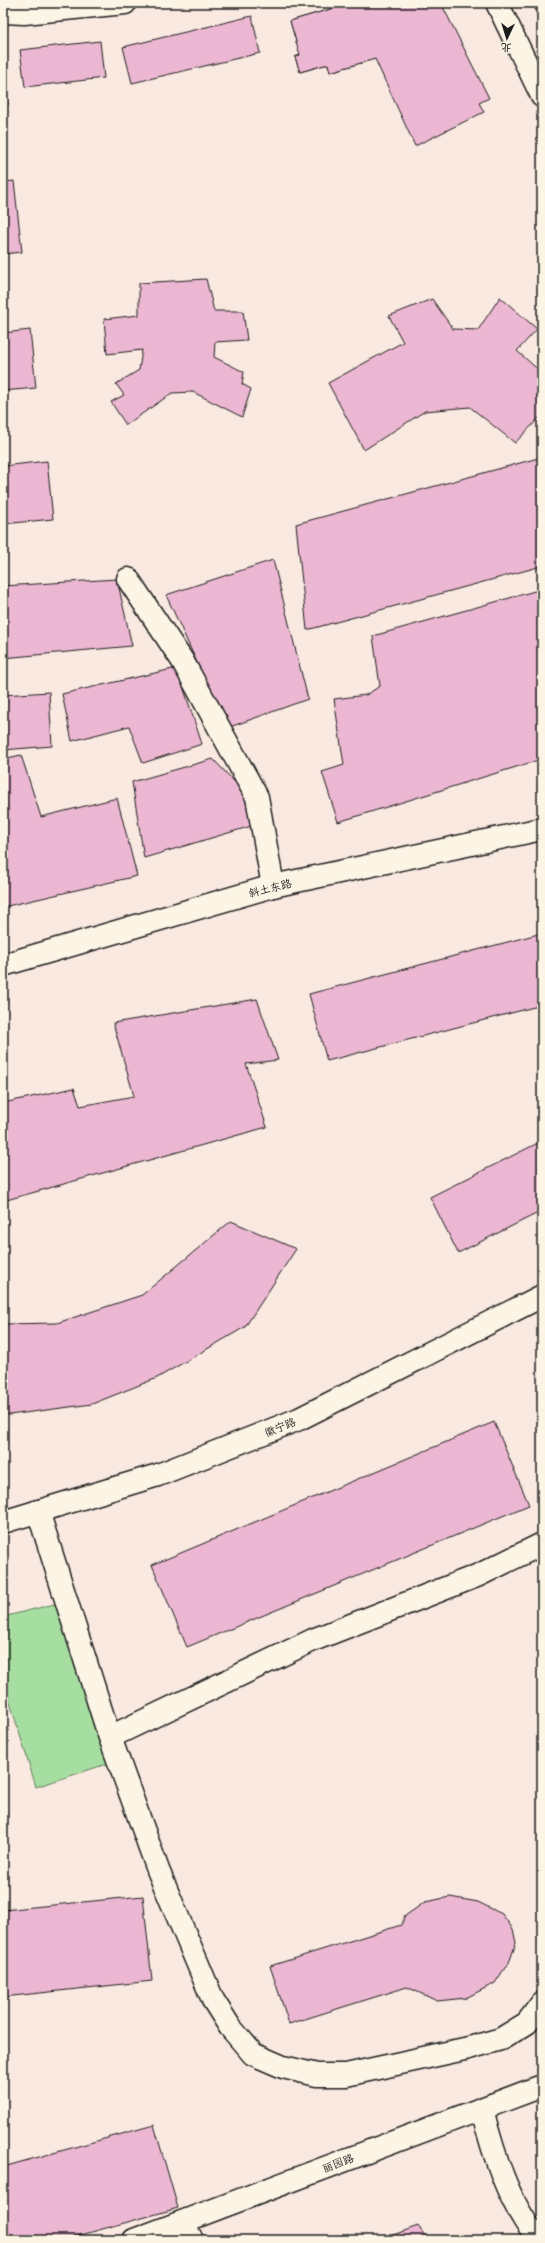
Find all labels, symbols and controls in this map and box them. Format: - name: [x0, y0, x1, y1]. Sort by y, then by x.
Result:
- north arrow: [487, 18, 527, 58]
- text: 北: [500, 38, 512, 56]
- street label: 斜土东路: [247, 875, 294, 903]
- street label: 徽宁路: [262, 1413, 299, 1442]
- street label: 丽园路: [320, 2150, 357, 2178]

